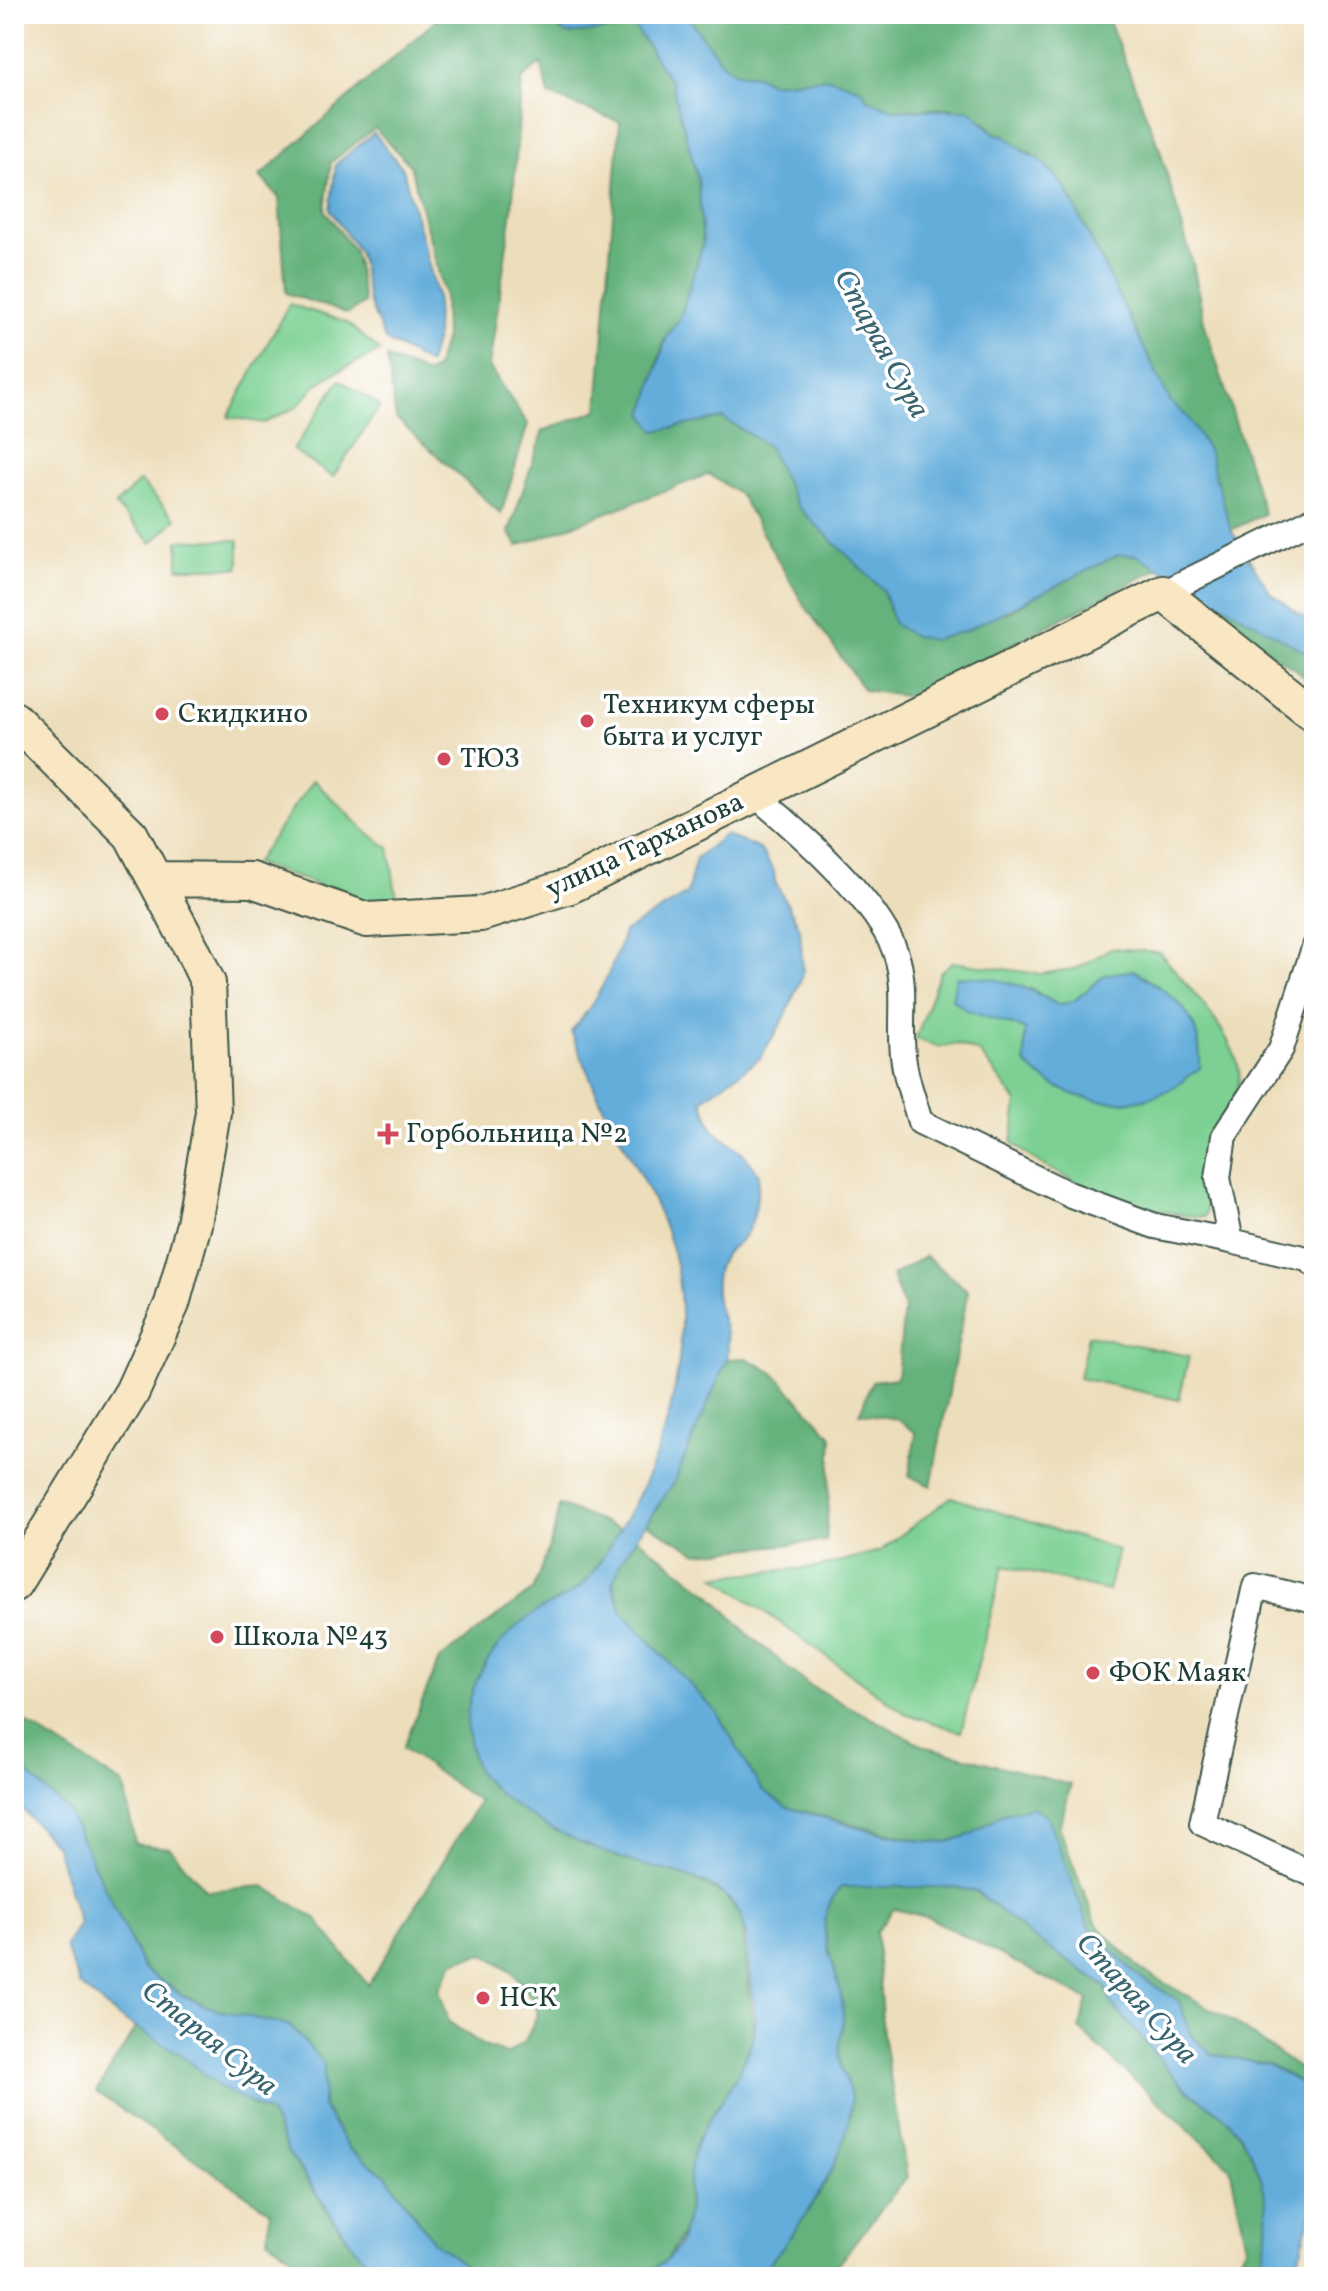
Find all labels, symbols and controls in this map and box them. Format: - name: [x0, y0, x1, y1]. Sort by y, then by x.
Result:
- water label: Старая Сура: [823, 262, 939, 426]
- place label: Техникум сферы быта и услуг: [603, 686, 815, 757]
- place label: Скидкино: [178, 695, 308, 734]
- marker: Скидкино: [153, 705, 171, 723]
- marker: Техникум сферы быта и услуг: [578, 712, 596, 730]
- place label: ТЮЗ: [460, 740, 520, 779]
- marker: ТЮЗ: [435, 750, 453, 768]
- street label: улица Тарханова: [540, 783, 750, 909]
- place label: Горбольница №2: [406, 1115, 628, 1154]
- marker: Горбольница №2: [377, 1123, 399, 1145]
- place label: Школа №43: [233, 1618, 388, 1657]
- marker: Школа №43: [208, 1628, 226, 1646]
- place label: ФОК Маяк: [1109, 1654, 1246, 1693]
- marker: ФОК Маяк: [1084, 1664, 1102, 1682]
- water label: Старая Сура: [1065, 1924, 1207, 2074]
- water label: Старая Сура: [132, 1971, 286, 2107]
- place label: НСК: [499, 1979, 557, 2018]
- marker: НСК: [474, 1989, 492, 2007]

